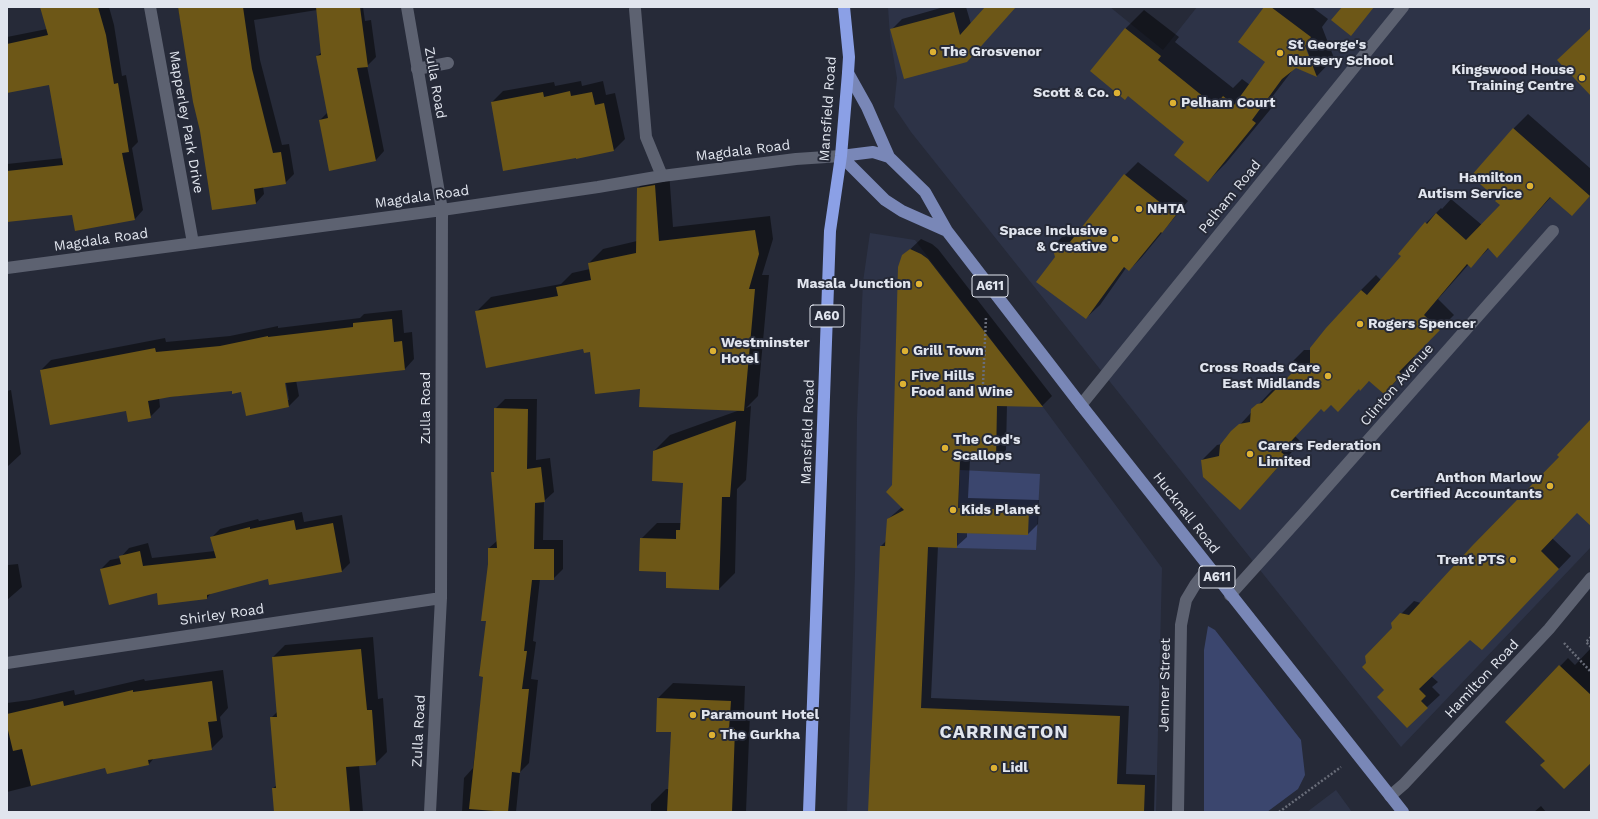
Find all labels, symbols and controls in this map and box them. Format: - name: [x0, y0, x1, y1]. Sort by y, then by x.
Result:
- place label: St George's Nursery School: [1288, 37, 1393, 70]
- place label: The Grosvenor: [941, 44, 1042, 60]
- street label: Zulla Road: [420, 46, 450, 120]
- marker: The Grosvenor: [928, 47, 938, 57]
- marker: St George's Nursery School: [1275, 48, 1285, 58]
- street label: Mapperley Park Drive: [165, 49, 207, 195]
- street label: Mansfield Road: [816, 56, 840, 162]
- place label: Kingswood House Training Centre: [1452, 62, 1574, 94]
- marker: Kingswood House Training Centre: [1577, 73, 1587, 83]
- place label: Scott & Co.: [1033, 85, 1109, 101]
- marker: Scott & Co.: [1112, 88, 1122, 98]
- place label: Pelham Court: [1181, 95, 1275, 111]
- marker: Pelham Court: [1168, 98, 1178, 108]
- street label: Magdala Road: [695, 137, 791, 165]
- street label: Pelham Road: [1195, 157, 1265, 237]
- place label: Hamilton Autism Service: [1418, 170, 1522, 202]
- marker: Hamilton Autism Service: [1525, 181, 1535, 191]
- street label: Magdala Road: [374, 182, 470, 212]
- place label: NHTA: [1147, 201, 1185, 217]
- marker: NHTA: [1134, 204, 1144, 214]
- place label: Space Inclusive & Creative: [1000, 223, 1107, 256]
- street label: Magdala Road: [53, 225, 149, 255]
- marker: Space Inclusive & Creative: [1110, 234, 1120, 244]
- road number: A611: [972, 275, 1008, 297]
- place label: Masala Junction: [797, 276, 911, 292]
- marker: Masala Junction: [914, 279, 924, 289]
- road number: A60: [810, 305, 844, 327]
- place label: Rogers Spencer: [1368, 316, 1476, 332]
- marker: Rogers Spencer: [1355, 319, 1365, 329]
- place label: Westminster Hotel: [721, 335, 810, 368]
- street label: Clinton Avenue: [1357, 340, 1437, 430]
- place label: Grill Town: [913, 343, 984, 359]
- marker: Westminster Hotel: [708, 346, 718, 356]
- marker: Grill Town: [900, 346, 910, 356]
- place label: Cross Roads Care East Midlands: [1199, 360, 1320, 392]
- place label: Five Hills Food and Wine: [911, 368, 1013, 400]
- marker: Cross Roads Care East Midlands: [1323, 371, 1333, 381]
- street label: Zulla Road: [418, 372, 434, 444]
- street label: Mansfield Road: [798, 379, 818, 485]
- marker: Five Hills Food and Wine: [898, 379, 908, 389]
- place label: The Cod's Scallops: [953, 432, 1020, 464]
- place label: Carers Federation Limited: [1258, 438, 1381, 470]
- marker: The Cod's Scallops: [940, 443, 950, 453]
- marker: Carers Federation Limited: [1245, 449, 1255, 459]
- street label: Hucknall Road: [1149, 469, 1223, 557]
- place label: Anthon Marlow Certified Accountants: [1390, 470, 1542, 502]
- marker: Anthon Marlow Certified Accountants: [1545, 481, 1555, 491]
- place label: Kids Planet: [961, 502, 1040, 518]
- marker: Kids Planet: [948, 505, 958, 515]
- place label: Trent PTS: [1437, 552, 1505, 568]
- marker: Trent PTS: [1508, 555, 1518, 565]
- road number: A611: [1199, 566, 1235, 588]
- street label: Shirley Road: [179, 601, 265, 629]
- street label: Hamilton Road: [1441, 636, 1523, 722]
- street label: Jenner Street: [1156, 638, 1174, 732]
- street label: Zulla Road: [409, 694, 429, 768]
- place label: Paramount Hotel: [701, 707, 819, 723]
- marker: Paramount Hotel: [688, 710, 698, 720]
- district label: CARRINGTON: [939, 722, 1069, 744]
- place label: The Gurkha: [720, 727, 800, 743]
- marker: The Gurkha: [707, 730, 717, 740]
- place label: Lidl: [1002, 760, 1028, 776]
- marker: Lidl: [989, 763, 999, 773]

